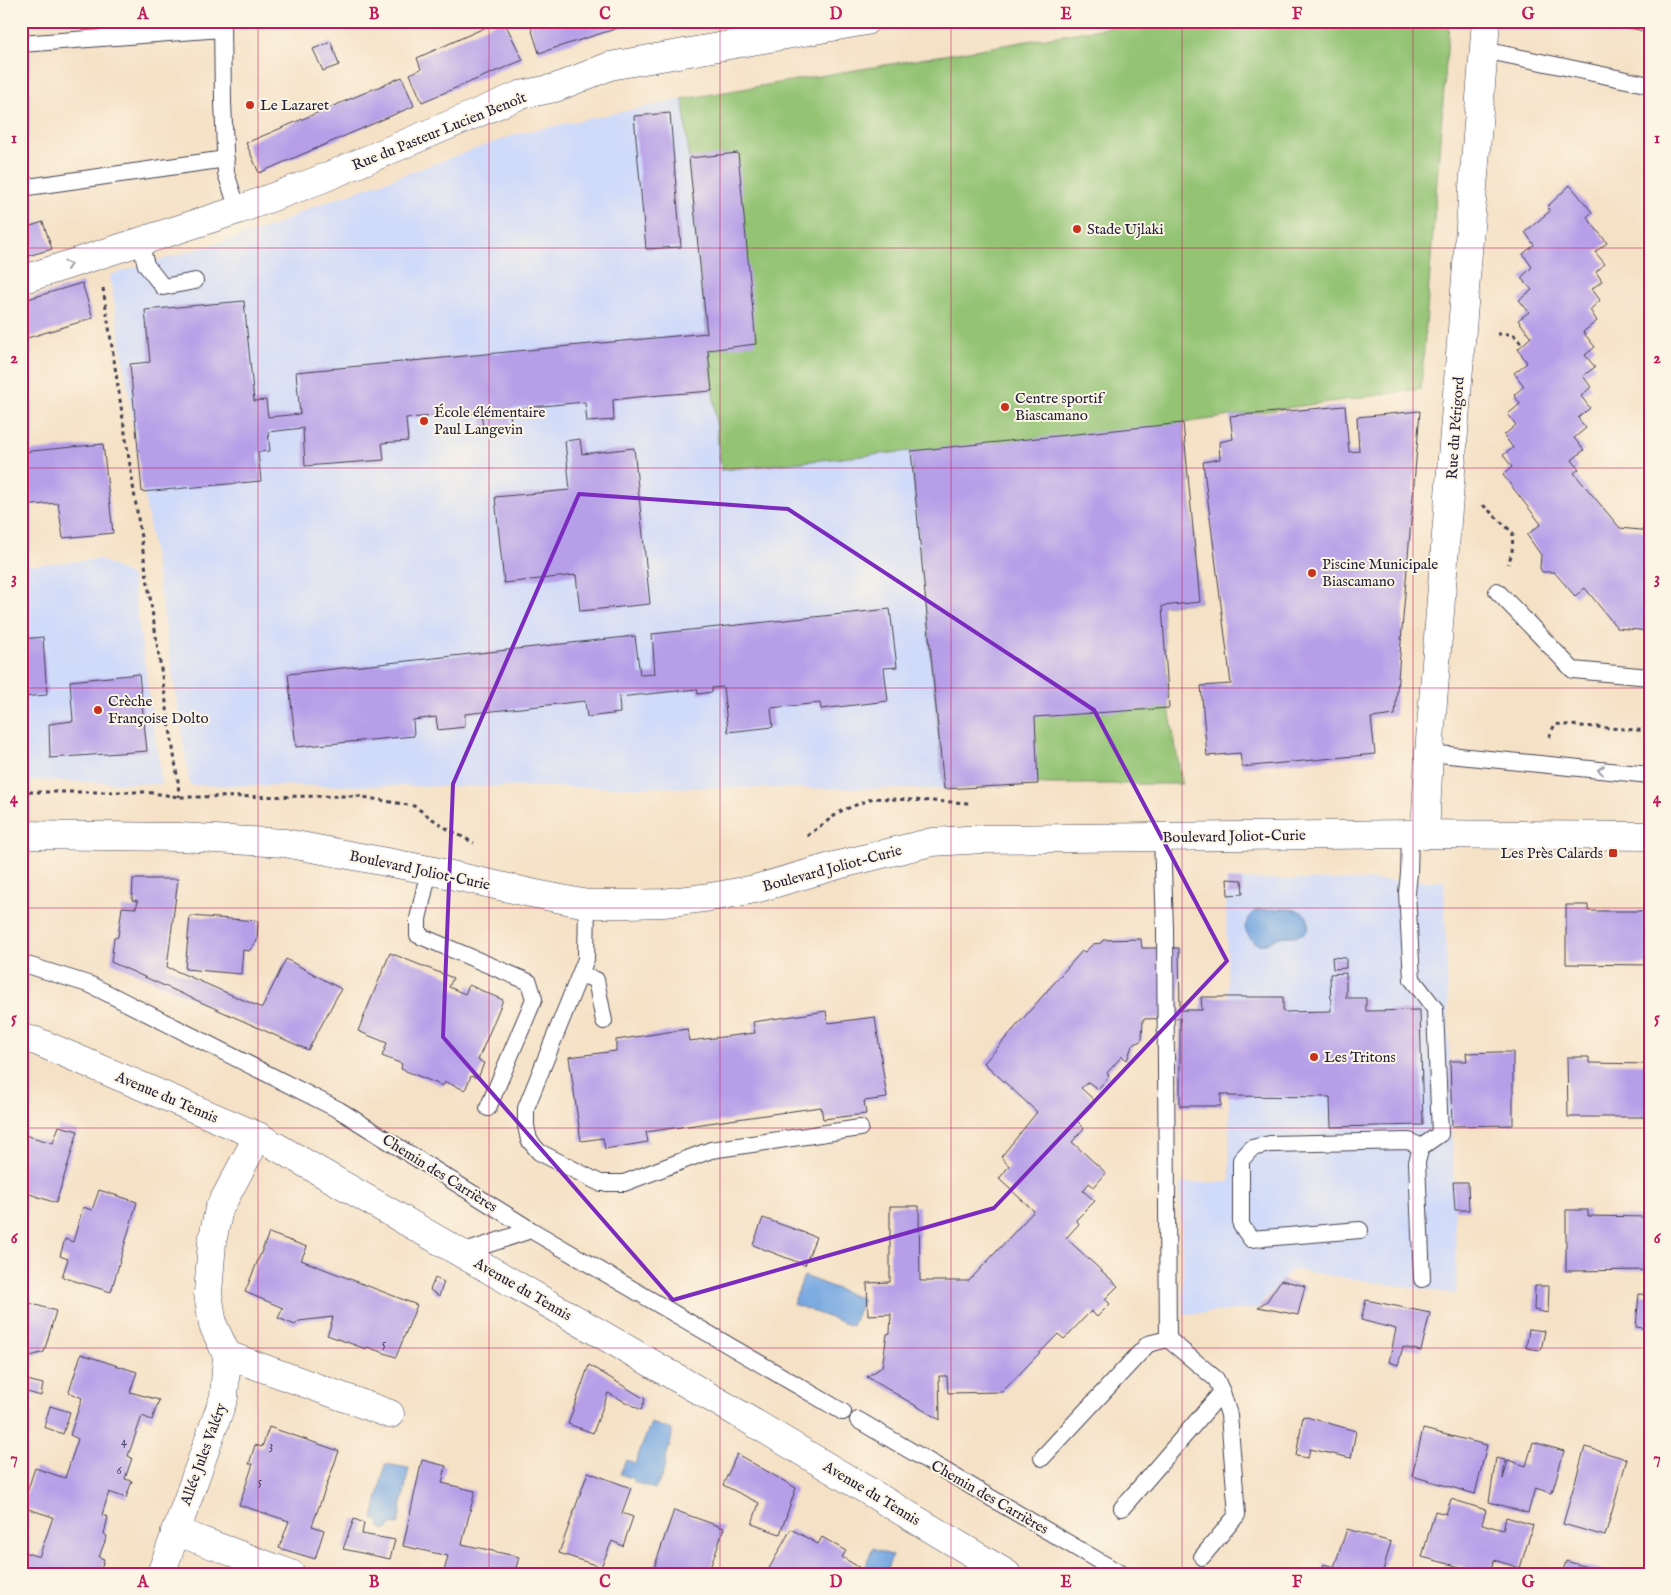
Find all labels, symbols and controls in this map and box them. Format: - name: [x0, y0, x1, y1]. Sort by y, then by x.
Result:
- text: A: [137, 5, 150, 25]
- text: B: [369, 5, 380, 25]
- text: C: [599, 5, 611, 25]
- text: D: [830, 5, 843, 25]
- text: E: [1060, 5, 1072, 25]
- text: F: [1292, 5, 1303, 25]
- text: G: [1522, 5, 1535, 25]
- street label: Rue du Pasteur Lucien Benoît: [349, 88, 529, 175]
- place label: Le Lazaret: [260, 96, 329, 115]
- marker: Le Lazaret: [244, 99, 256, 111]
- text: 1: [11, 129, 17, 149]
- text: 1: [1654, 129, 1660, 149]
- place label: Stade Ujlaki: [1087, 220, 1163, 239]
- marker: Stade Ujlaki: [1071, 223, 1083, 235]
- one-way arrow: [63, 261, 71, 271]
- text: 2: [10, 349, 18, 369]
- text: 2: [1653, 349, 1661, 369]
- street label: Rue du Périgord: [1442, 375, 1469, 480]
- place label: Centre sportif Biascamano: [1015, 389, 1105, 425]
- marker: Centre sportif Biascamano: [999, 401, 1011, 413]
- place label: École élémentaire Paul Langevin: [434, 403, 545, 439]
- marker: École élémentaire Paul Langevin: [418, 415, 430, 427]
- place label: Piscine Municipale Biascamano: [1322, 555, 1438, 591]
- marker: Piscine Municipale Biascamano: [1306, 567, 1318, 579]
- text: 3: [11, 569, 17, 589]
- text: 3: [1654, 569, 1660, 589]
- place label: Crèche Françoise Dolto: [108, 692, 209, 728]
- marker: Crèche Françoise Dolto: [92, 704, 104, 716]
- one-way arrow: [1597, 765, 1605, 776]
- text: 4: [10, 789, 19, 809]
- text: 4: [1653, 789, 1662, 809]
- street label: Boulevard Joliot-Curie: [1162, 826, 1306, 847]
- street label: Boulevard Joliot-Curie: [760, 841, 904, 896]
- place label: Les Près Calards: [1501, 844, 1603, 863]
- street label: Boulevard Joliot-Curie: [348, 846, 492, 895]
- marker: Les Près Calards: [1607, 847, 1619, 859]
- text: 5: [11, 1009, 17, 1029]
- text: 5: [1654, 1009, 1660, 1029]
- place label: Les Tritons: [1324, 1048, 1396, 1067]
- marker: Les Tritons: [1308, 1051, 1320, 1063]
- street label: Avenue du Tennis: [112, 1067, 221, 1128]
- street label: Chemin des Carrières: [378, 1130, 501, 1217]
- text: 6: [11, 1229, 19, 1249]
- text: 6: [1654, 1229, 1662, 1249]
- street label: Avenue du Tennis: [470, 1253, 575, 1325]
- house number: 5: [382, 1336, 387, 1351]
- street label: Allée Jules Valéry: [176, 1400, 231, 1509]
- house number: 4: [121, 1434, 127, 1449]
- house number: 3: [269, 1438, 273, 1453]
- text: 7: [10, 1449, 18, 1469]
- text: 7: [1653, 1449, 1661, 1469]
- street label: Avenue du Tennis: [819, 1456, 924, 1530]
- street label: Chemin des Carrières: [928, 1456, 1052, 1539]
- house number: 6: [116, 1463, 122, 1478]
- house number: 5: [258, 1474, 263, 1489]
- text: A: [137, 1573, 150, 1593]
- text: B: [369, 1573, 380, 1593]
- text: C: [599, 1573, 611, 1593]
- text: D: [830, 1573, 843, 1593]
- text: E: [1060, 1573, 1072, 1593]
- text: F: [1292, 1573, 1303, 1593]
- text: G: [1522, 1573, 1535, 1593]

